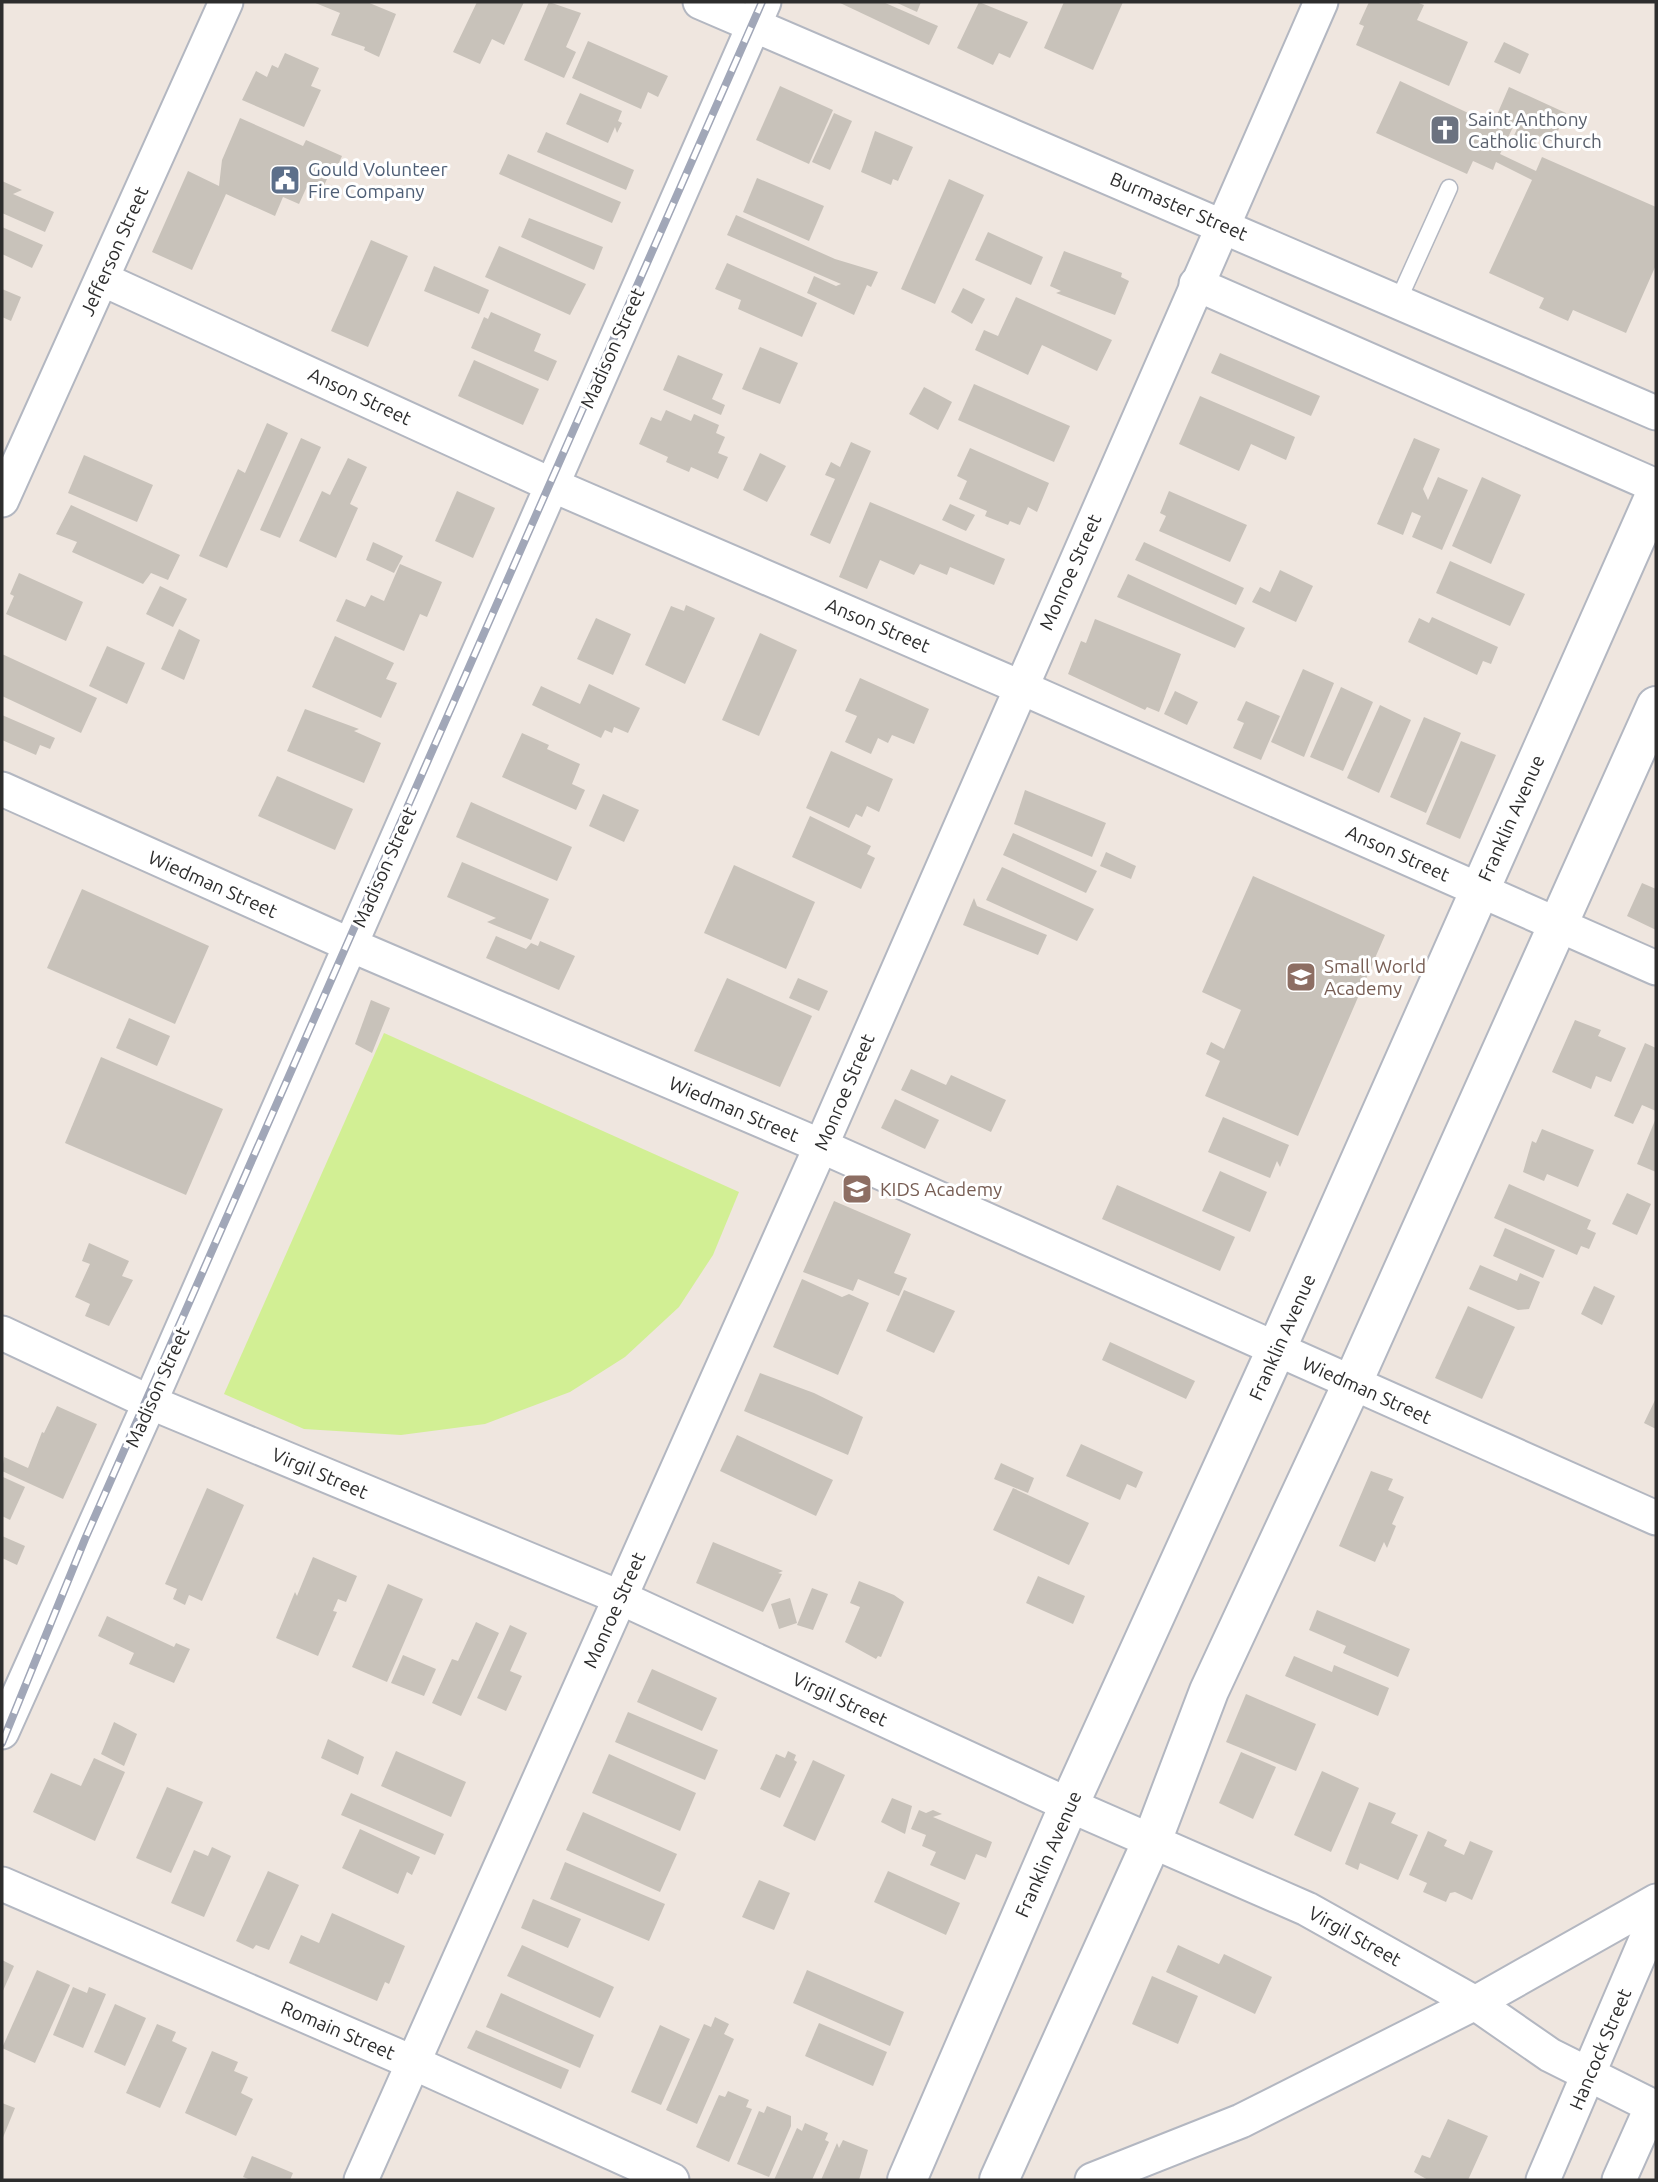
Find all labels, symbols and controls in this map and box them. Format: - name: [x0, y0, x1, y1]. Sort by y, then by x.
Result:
- place label: Saint Anthony Catholic Church: [1468, 108, 1602, 152]
- church icon: Saint Anthony Catholic Church: [1428, 113, 1462, 147]
- place label: Gould Volunteer Fire Company: [308, 158, 448, 202]
- public building icon: Gould Volunteer Fire Company: [268, 163, 302, 197]
- street label: Burmaster Street: [1107, 167, 1251, 245]
- street label: Jefferson Street: [76, 182, 153, 319]
- street label: Madison Street: [576, 284, 649, 412]
- street label: Anson Street: [305, 363, 415, 430]
- street label: Monroe Street: [1035, 510, 1106, 633]
- street label: Anson Street: [823, 593, 934, 657]
- street label: Franklin Avenue: [1473, 751, 1549, 885]
- street label: Madison Street: [348, 803, 421, 931]
- street label: Anson Street: [1343, 820, 1454, 886]
- street label: Wiedman Street: [145, 846, 281, 922]
- place label: Small World Academy: [1324, 955, 1426, 999]
- school or university icon: Small World Academy: [1284, 960, 1318, 994]
- street label: Monroe Street: [810, 1030, 879, 1154]
- street label: Wiedman Street: [666, 1072, 803, 1146]
- school or university icon: KIDS Academy: [840, 1172, 874, 1206]
- place label: KIDS Academy: [880, 1178, 1002, 1200]
- street label: Franklin Avenue: [1244, 1270, 1320, 1404]
- street label: Madison Street: [121, 1323, 194, 1451]
- street label: Wiedman Street: [1299, 1352, 1435, 1428]
- street label: Virgil Street: [269, 1443, 372, 1503]
- street label: Monroe Street: [579, 1548, 650, 1671]
- street label: Virgil Street: [789, 1667, 892, 1731]
- street label: Franklin Avenue: [1010, 1787, 1086, 1921]
- street label: Virgil Street: [1305, 1902, 1406, 1971]
- street label: Hancock Street: [1565, 1985, 1636, 2113]
- street label: Romain Street: [278, 1996, 399, 2064]

